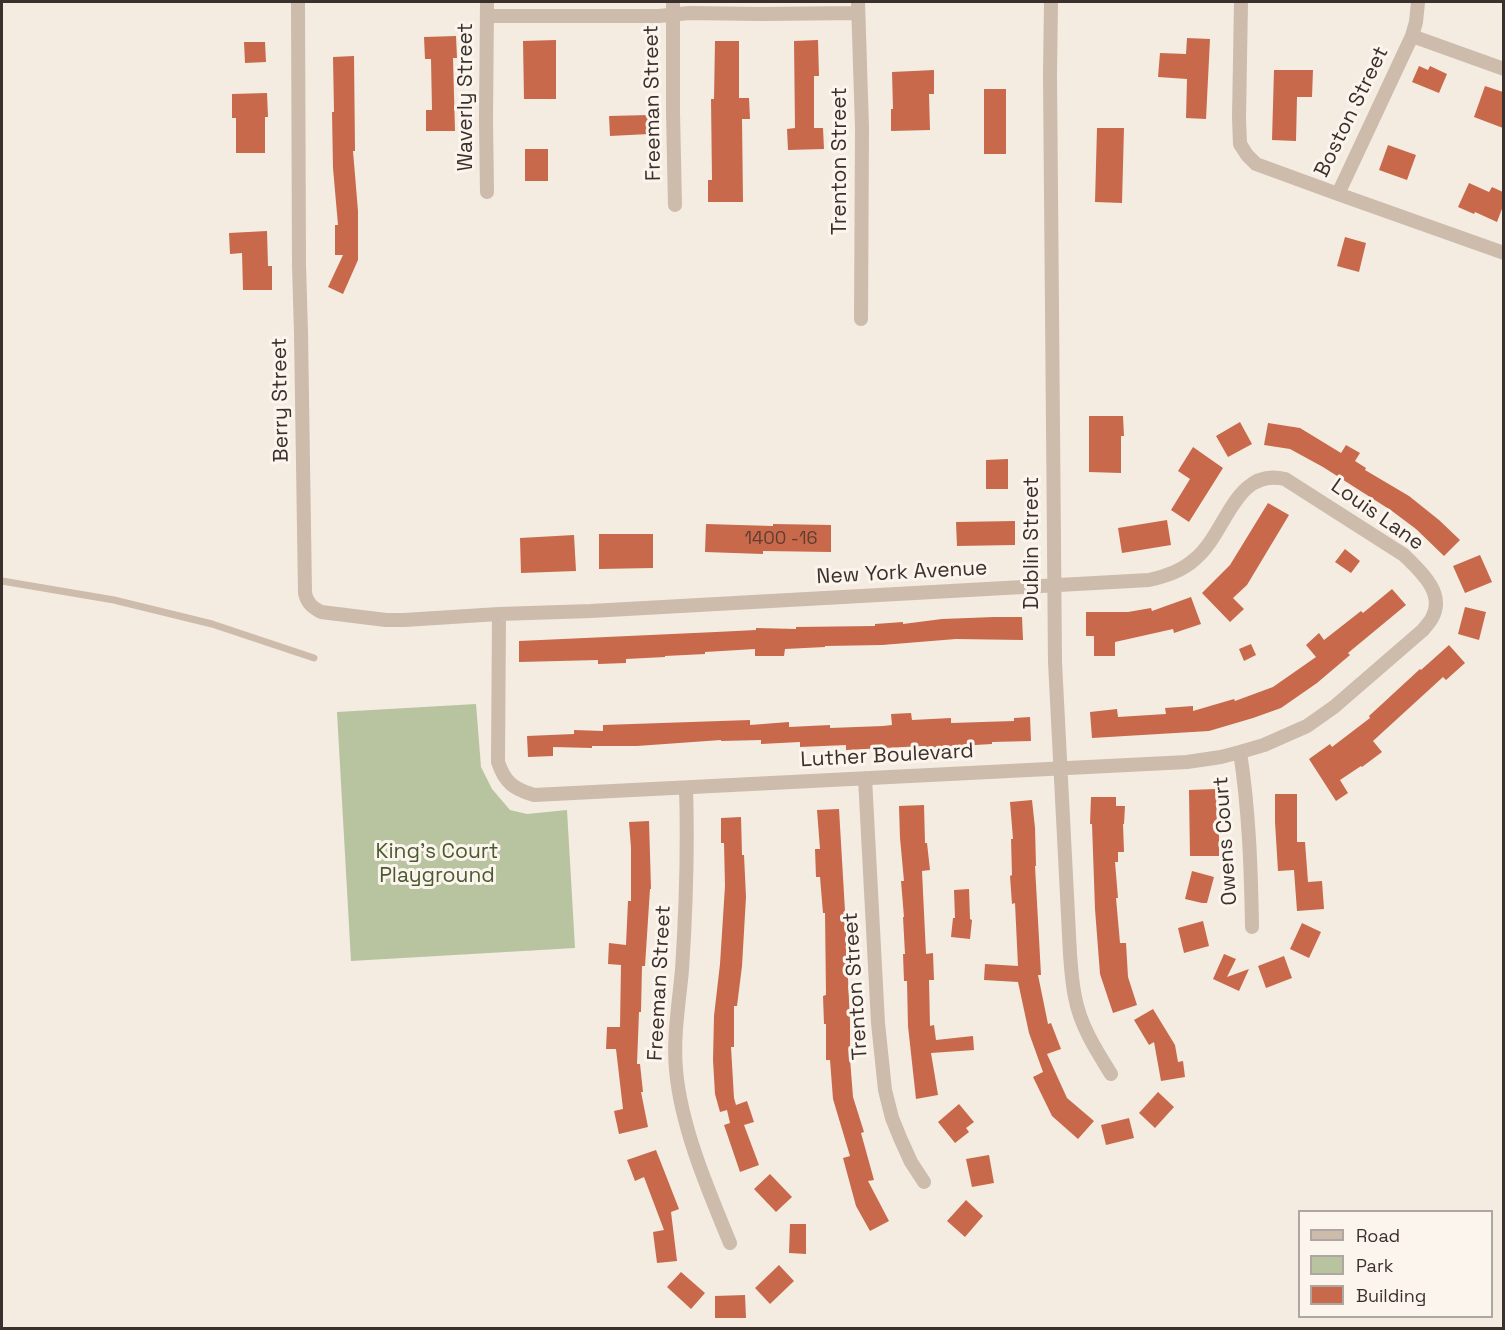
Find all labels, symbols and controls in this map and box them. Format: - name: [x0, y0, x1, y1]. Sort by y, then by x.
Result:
- street label: Waverly Street: [453, 23, 479, 171]
- street label: Freeman Street: [639, 25, 667, 181]
- street label: Boston Street: [1309, 42, 1395, 182]
- street label: Trenton Street: [827, 87, 853, 235]
- street label: Berry Street: [267, 337, 295, 463]
- street label: Louis Lane: [1326, 474, 1428, 556]
- street label: Dublin Street: [1019, 476, 1045, 610]
- house number: 1400 -16: [744, 528, 818, 550]
- street label: New York Avenue: [816, 556, 988, 590]
- street label: Luther Boulevard: [800, 739, 974, 773]
- street label: Owens Court: [1209, 776, 1243, 906]
- park label: King's Court Playground: [376, 839, 498, 889]
- street label: Freeman Street: [643, 904, 677, 1062]
- street label: Trenton Street: [838, 911, 874, 1061]
- legend: [1298, 1210, 1493, 1318]
- text: Road: [1356, 1224, 1400, 1247]
- text: Park: [1356, 1254, 1393, 1277]
- text: Building: [1356, 1284, 1426, 1307]

